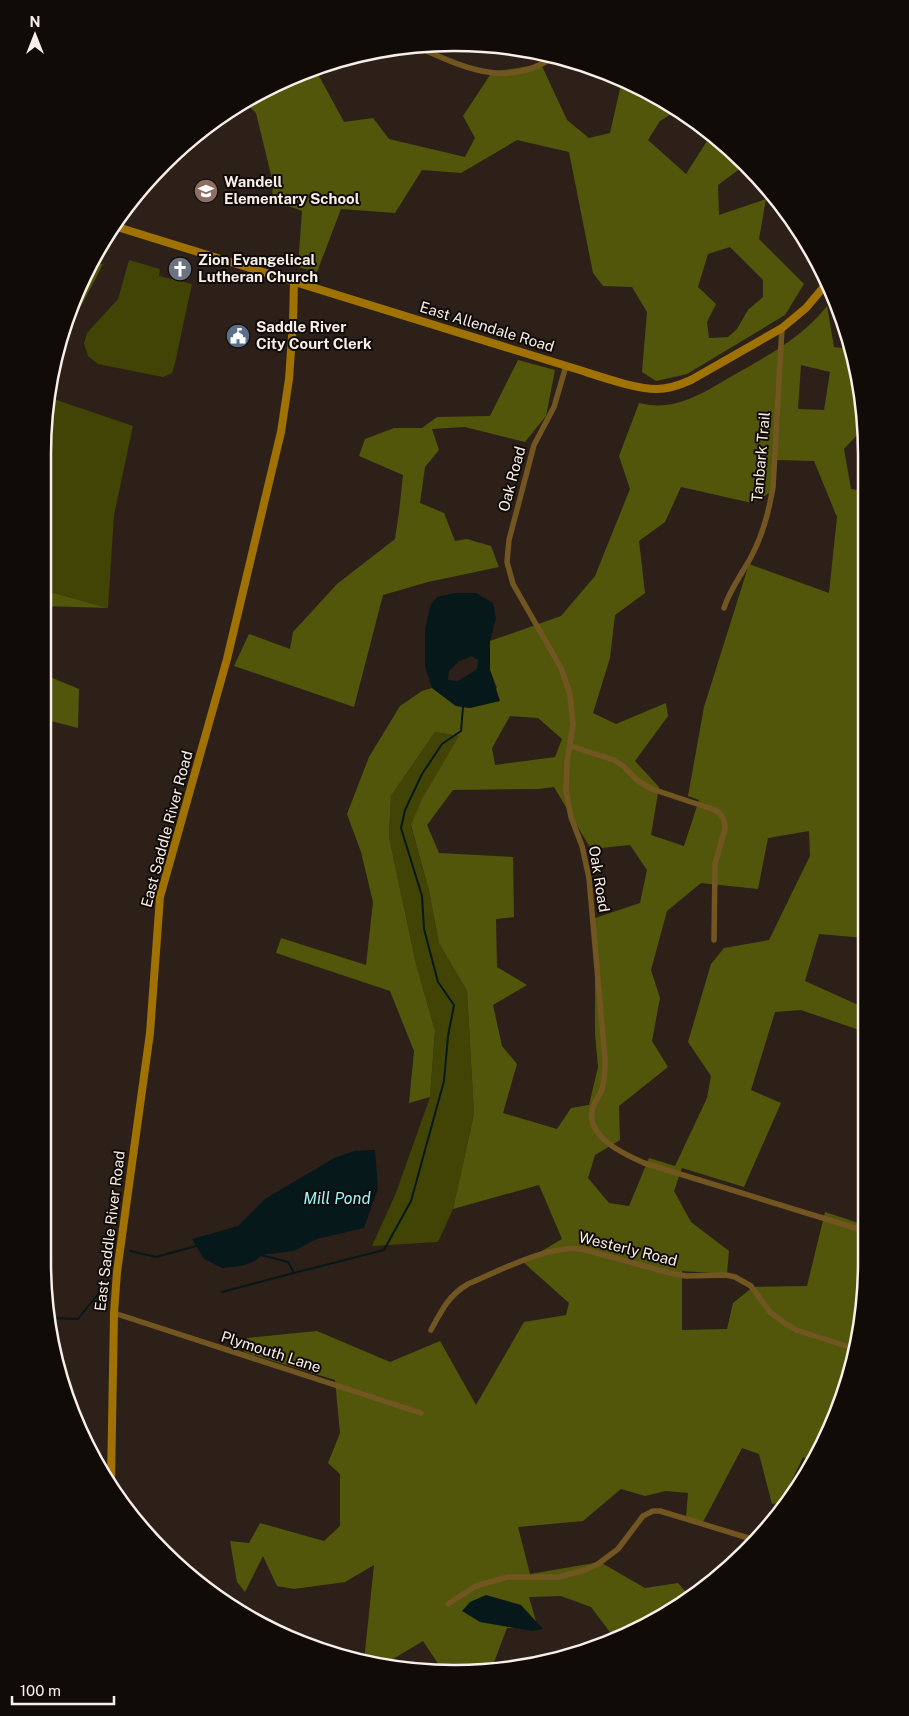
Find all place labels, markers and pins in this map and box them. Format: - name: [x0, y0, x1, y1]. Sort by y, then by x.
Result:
- place label: Wandell Elementary School: [224, 173, 360, 207]
- school or university icon: Wandell Elementary School: [193, 178, 219, 204]
- place label: Zion Evangelical Lutheran Church: [198, 251, 318, 285]
- church icon: Zion Evangelical Lutheran Church: [167, 256, 193, 282]
- place label: Saddle River City Court Clerk: [256, 318, 372, 352]
- public building icon: Saddle River City Court Clerk: [225, 323, 251, 349]

